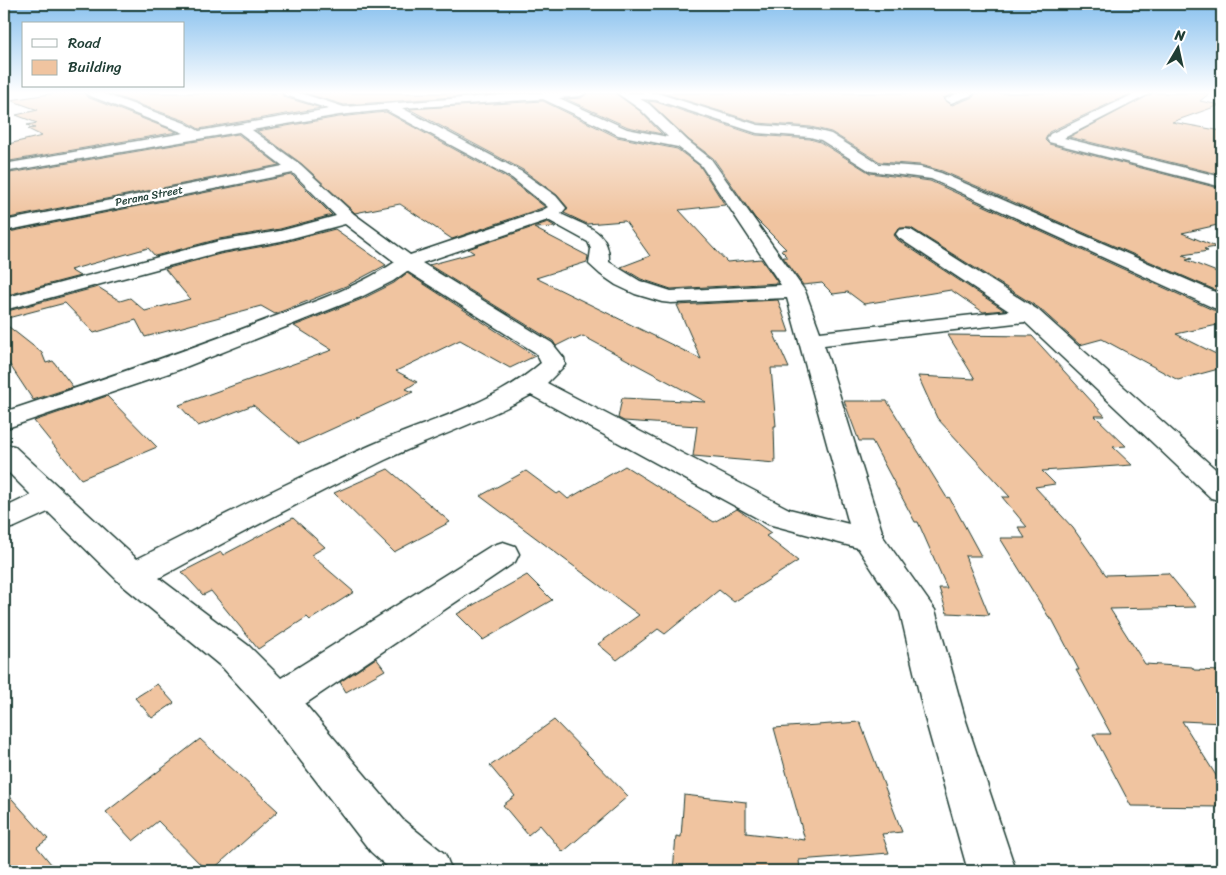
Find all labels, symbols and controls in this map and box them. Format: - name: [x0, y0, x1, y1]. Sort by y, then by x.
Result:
- legend: [22, 22, 185, 88]
- north arrow: [1154, 22, 1204, 72]
- text: N: [1172, 22, 1187, 49]
- text: Road: [68, 30, 101, 56]
- text: Building: [68, 54, 122, 80]
- street label: Perana Street: [113, 180, 185, 212]

